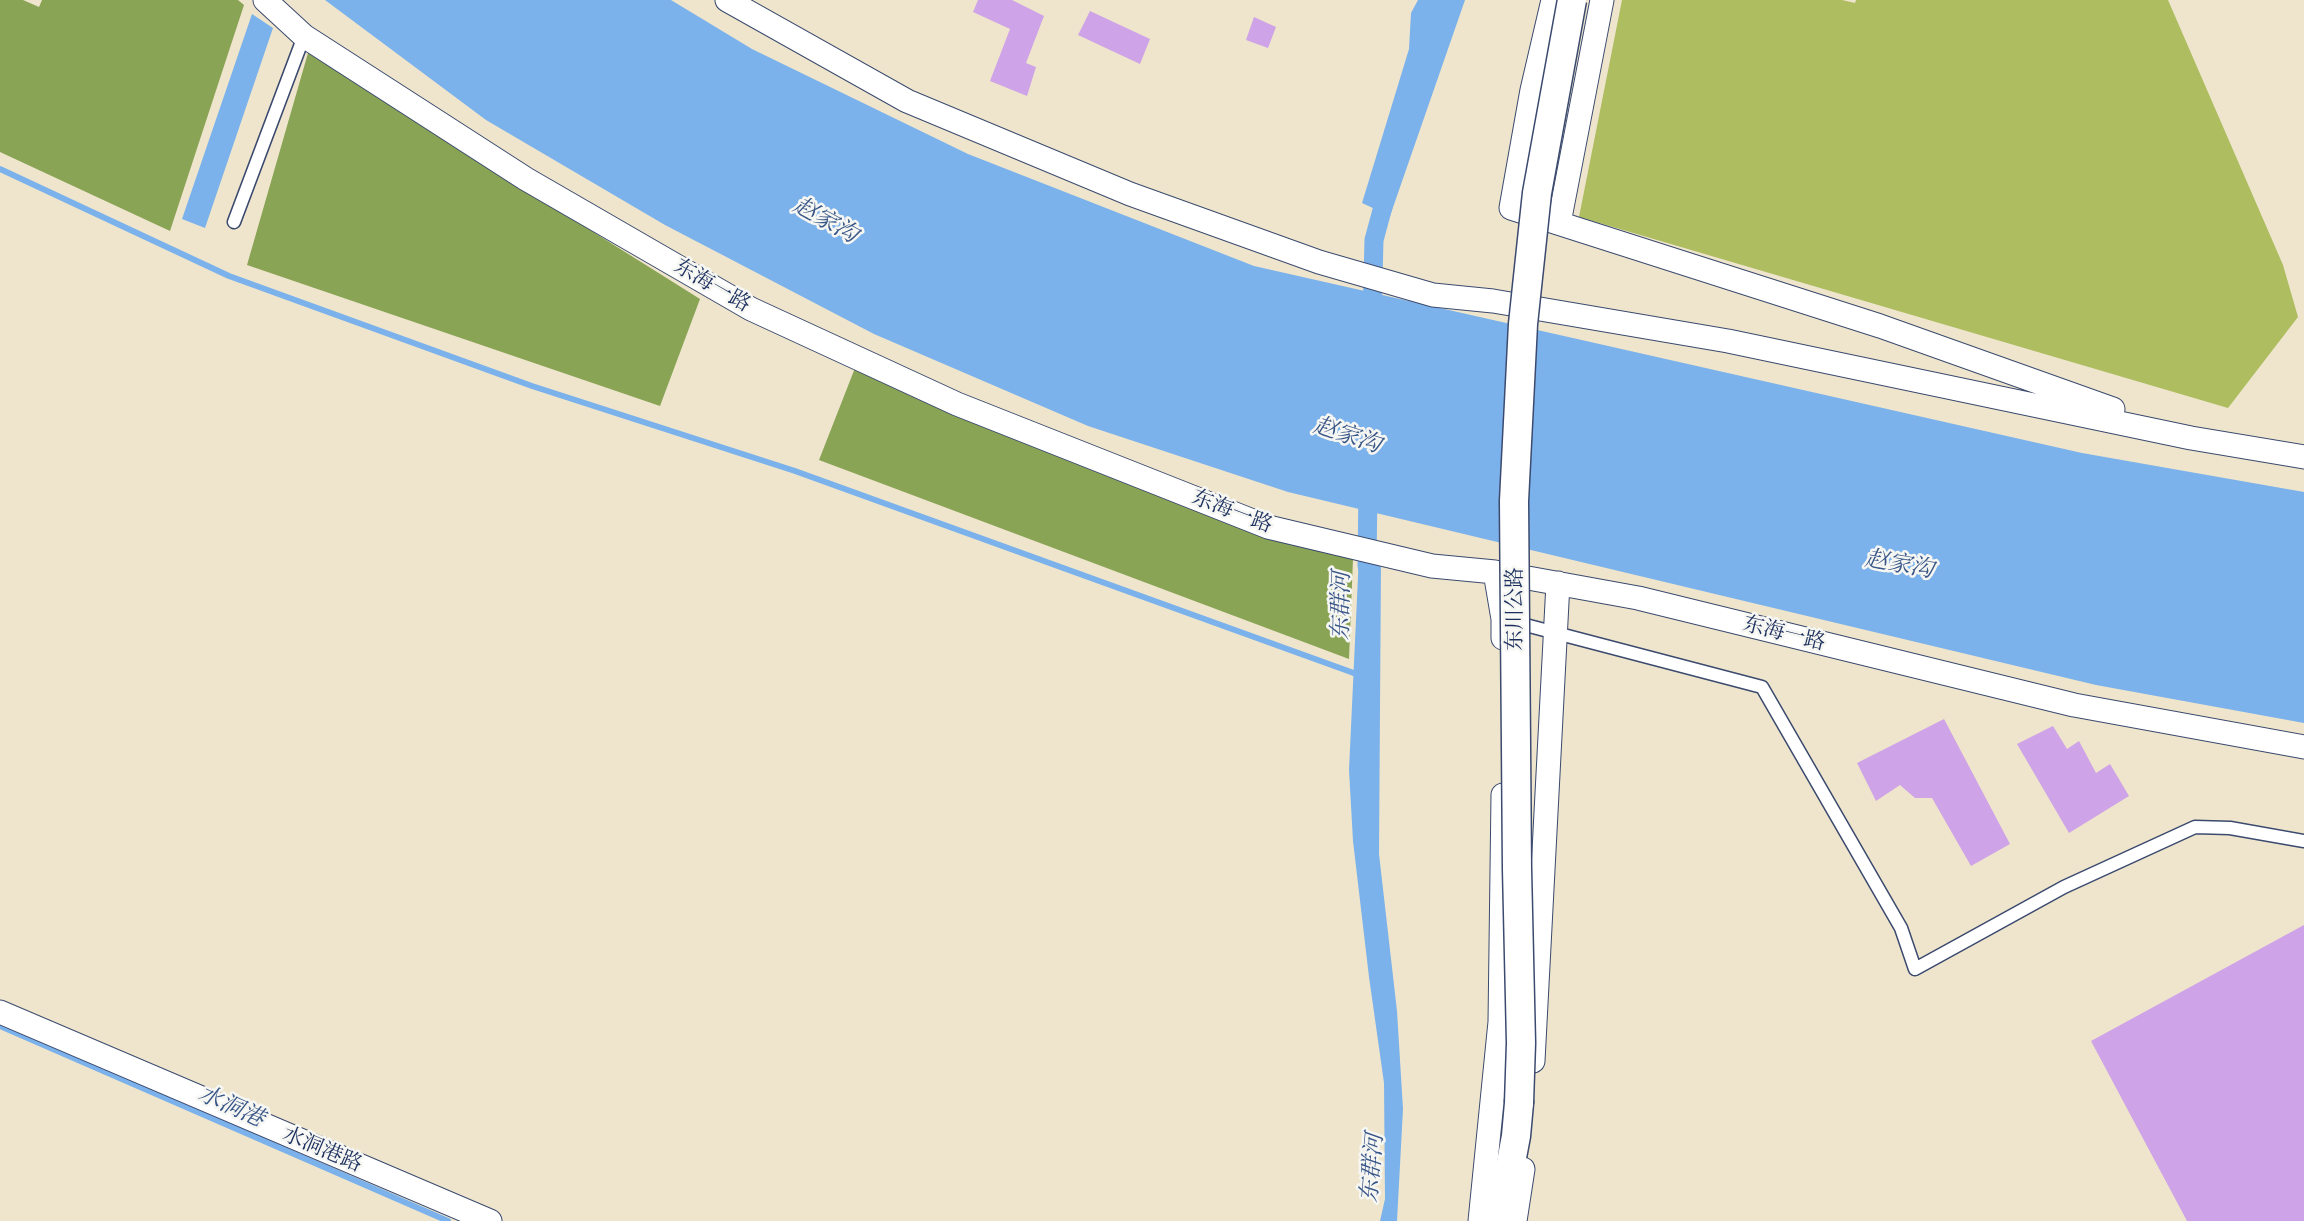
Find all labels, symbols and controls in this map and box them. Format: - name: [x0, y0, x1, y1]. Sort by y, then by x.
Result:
- water label: 赵家沟: [788, 192, 862, 250]
- street label: 东海一路: [669, 254, 755, 318]
- water label: 赵家沟: [1310, 412, 1384, 460]
- street label: 东海一路: [1188, 485, 1276, 539]
- water label: 赵家沟: [1863, 545, 1935, 585]
- street label: 东川公路: [1502, 567, 1528, 651]
- water label: 东群河: [1328, 571, 1356, 641]
- street label: 东海一路: [1740, 612, 1828, 656]
- water label: 水洞港: [194, 1080, 268, 1134]
- street label: 水洞港路: [278, 1122, 366, 1178]
- water label: 东群河: [1356, 1132, 1390, 1204]

